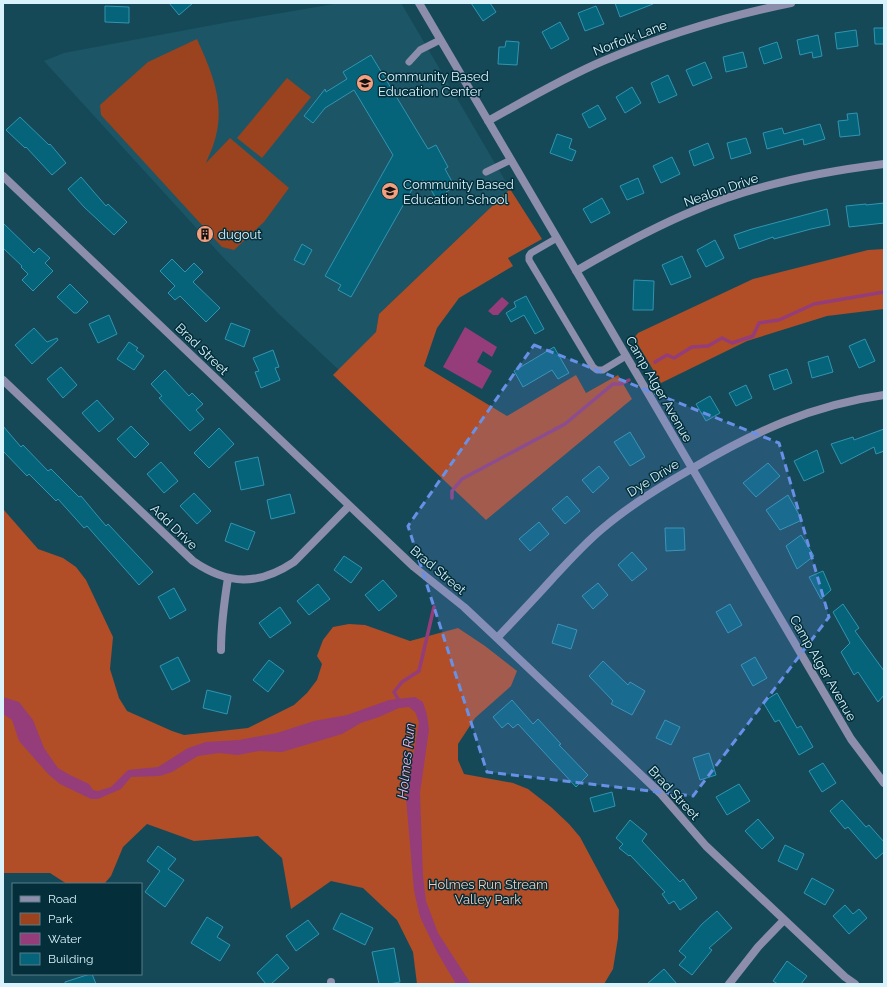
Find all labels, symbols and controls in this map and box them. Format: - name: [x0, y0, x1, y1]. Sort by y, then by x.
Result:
- street label: Norfolk Lane: [591, 17, 669, 59]
- place label: Community Based Education Center: [378, 69, 489, 99]
- school or university icon: Community Based Education Center: [355, 73, 375, 93]
- street label: Nealon Drive: [682, 170, 761, 210]
- place label: Community Based Education School: [403, 177, 514, 207]
- school or university icon: Community Based Education School: [380, 181, 400, 201]
- building icon: dugout: [195, 224, 215, 244]
- place label: dugout: [218, 227, 262, 242]
- street label: Brad Street: [172, 320, 232, 378]
- street label: Camp Alger Avenue: [623, 333, 696, 445]
- street label: Dye Drive: [624, 456, 682, 500]
- street label: Add Drive: [148, 501, 201, 553]
- street label: Brad Street: [407, 542, 469, 598]
- street label: Camp Alger Avenue: [787, 612, 860, 724]
- water label: Holmes Run: [394, 722, 418, 800]
- street label: Brad Street: [645, 763, 703, 823]
- park label: Holmes Run Stream Valley Park: [428, 877, 548, 907]
- legend: [12, 883, 142, 975]
- text: Road: [48, 892, 77, 906]
- text: Park: [48, 912, 73, 926]
- text: Water: [48, 932, 82, 946]
- text: Building: [48, 952, 94, 966]

